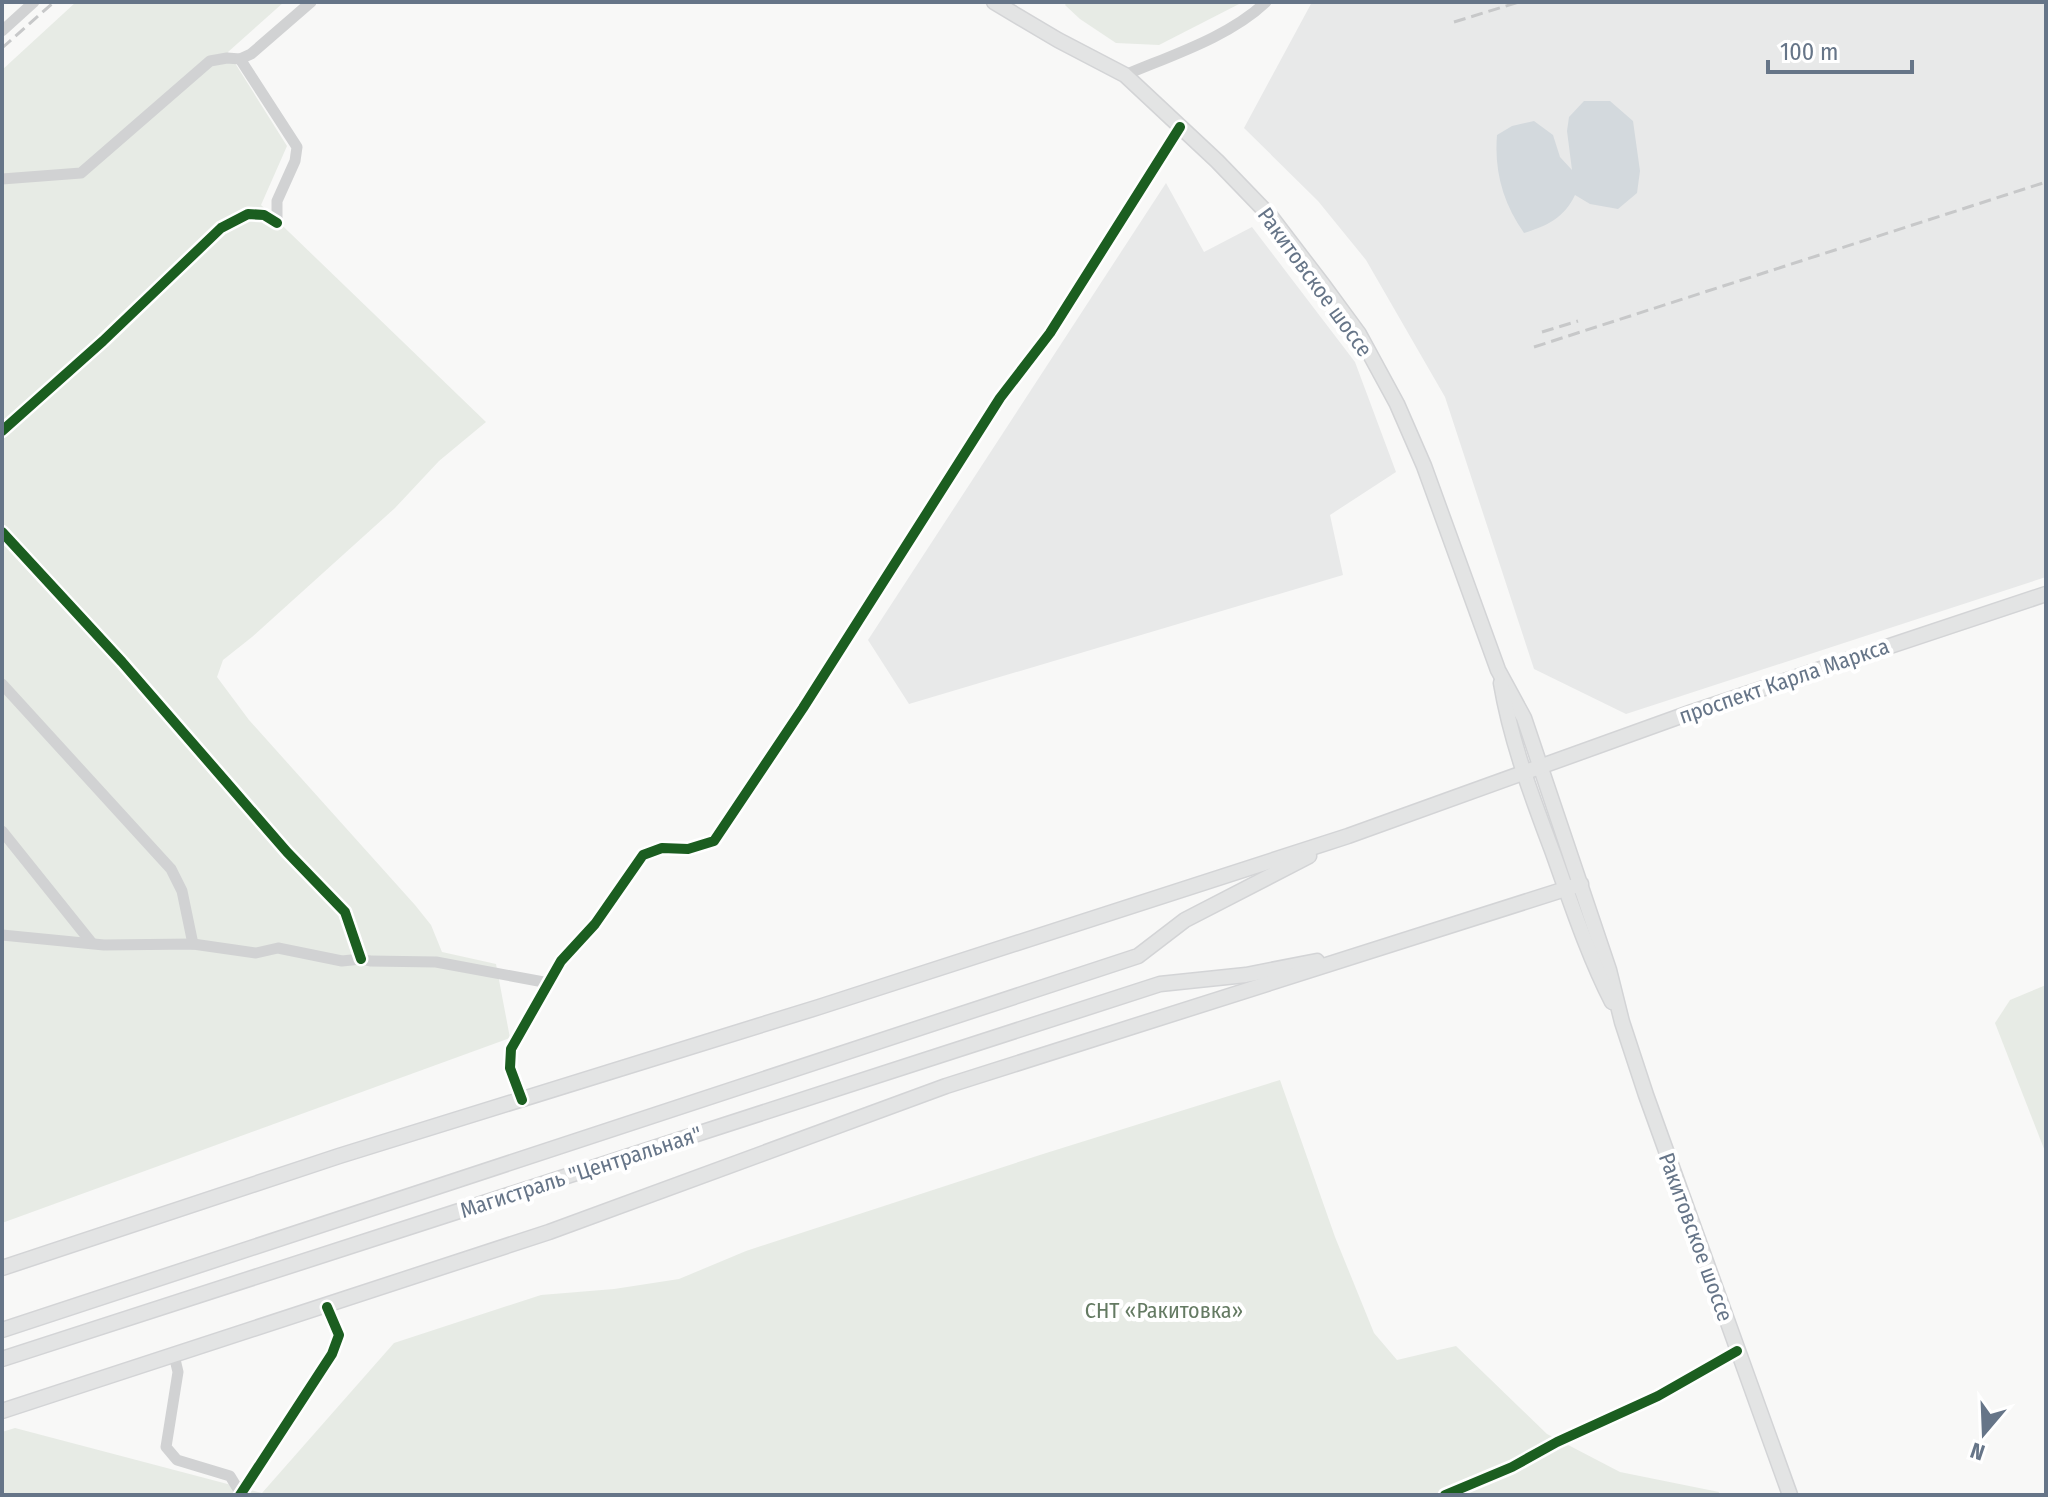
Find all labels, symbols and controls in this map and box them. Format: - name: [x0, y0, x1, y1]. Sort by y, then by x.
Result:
- scale bar: [1768, 24, 1912, 74]
- text: 100 m: [1780, 38, 1838, 66]
- street label: Ракитовское шоссе: [1252, 202, 1378, 362]
- street label: проспект Карла Маркса: [1675, 632, 1893, 730]
- street label: Магистраль "Центральная": [457, 1120, 705, 1224]
- street label: Ракитовское шоссе: [1653, 1149, 1739, 1325]
- park label: СНТ «Ракитовка»: [1085, 1297, 1243, 1324]
- north arrow: [1944, 1393, 2024, 1473]
- text: N: [1967, 1437, 1988, 1466]

